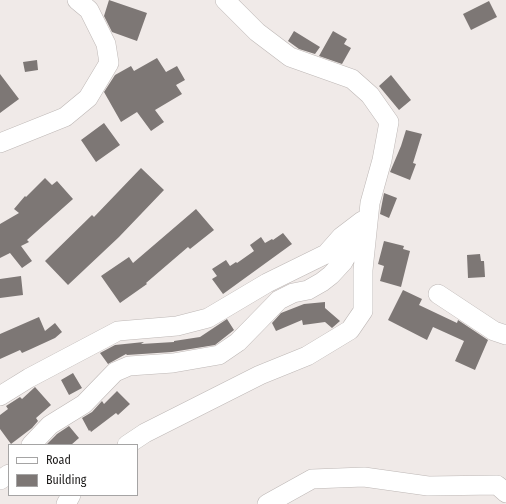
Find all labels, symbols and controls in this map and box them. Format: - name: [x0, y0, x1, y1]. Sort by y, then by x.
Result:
- legend: [8, 444, 138, 496]
- text: Road: [46, 453, 71, 467]
- text: Building: [46, 473, 86, 487]

